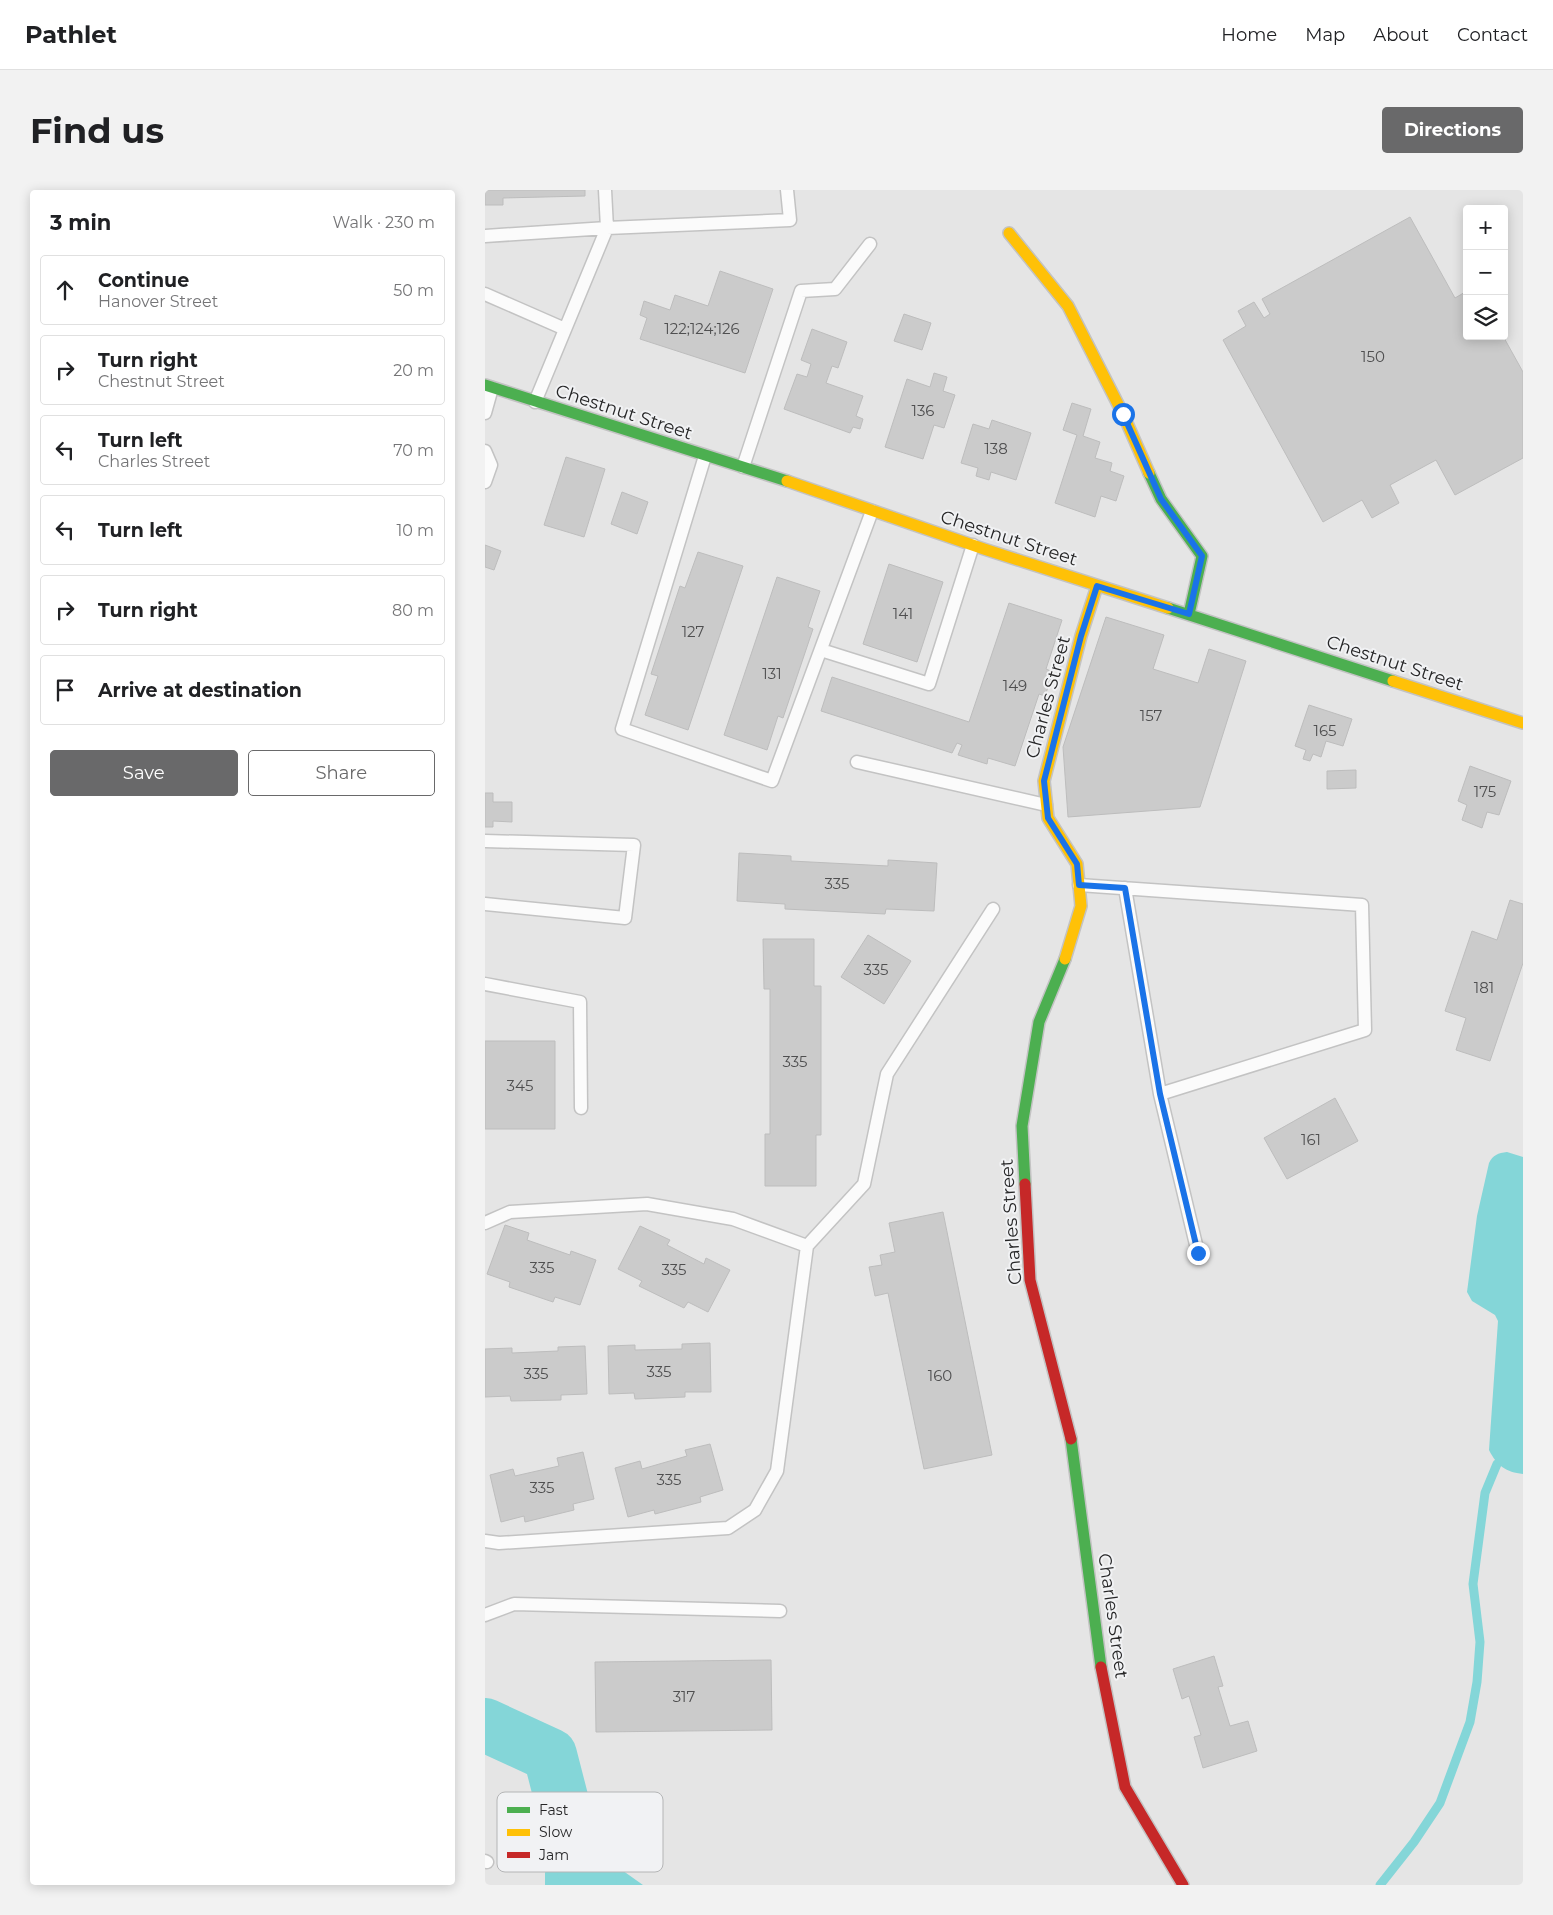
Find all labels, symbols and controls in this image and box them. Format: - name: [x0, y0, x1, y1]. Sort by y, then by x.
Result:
- text: Pathlet: [25, 20, 117, 49]
- text: Home: [1221, 24, 1277, 46]
- text: Map: [1305, 24, 1345, 46]
- text: About: [1373, 24, 1429, 46]
- text: Contact: [1457, 24, 1528, 46]
- button: Directions: [1382, 107, 1523, 153]
- text: Find us: [30, 109, 164, 152]
- map controls: [1463, 205, 1508, 340]
- button: +: [1463, 205, 1508, 250]
- text: 3 min: [50, 210, 111, 235]
- text: Walk · 230 m: [333, 213, 435, 232]
- button: −: [1463, 250, 1508, 295]
- text: Continue: [98, 269, 189, 292]
- icon: ahead: [51, 276, 79, 304]
- text: 50 m: [393, 281, 434, 300]
- text: Hanover Street: [98, 292, 218, 311]
- button: layers: [1463, 295, 1508, 340]
- house number: 122;124;126: [664, 319, 740, 338]
- house number: 150: [1361, 347, 1385, 366]
- text: Turn right: [98, 349, 198, 372]
- icon: right: [51, 356, 79, 384]
- text: 20 m: [393, 361, 434, 380]
- text: Chestnut Street: [98, 372, 225, 391]
- street label: Chestnut Street: [553, 380, 695, 444]
- house number: 136: [911, 401, 935, 420]
- route start: [1112, 403, 1135, 426]
- text: Turn left: [98, 429, 183, 452]
- icon: left: [51, 436, 79, 464]
- house number: 138: [984, 439, 1008, 458]
- text: 70 m: [393, 441, 434, 460]
- text: Charles Street: [98, 452, 210, 471]
- street label: Chestnut Street: [938, 506, 1080, 570]
- icon: left: [51, 516, 79, 544]
- text: Turn left: [98, 519, 183, 542]
- text: 10 m: [396, 521, 434, 540]
- icon: right: [51, 596, 79, 624]
- text: Turn right: [98, 599, 198, 622]
- text: 80 m: [392, 601, 434, 620]
- house number: 141: [893, 604, 913, 623]
- house number: 127: [682, 622, 705, 641]
- street label: Chestnut Street: [1324, 631, 1466, 695]
- street label: Charles Street: [1021, 633, 1075, 761]
- house number: 131: [762, 664, 782, 683]
- icon: arrive: [51, 676, 79, 704]
- house number: 149: [1003, 676, 1027, 695]
- text: Arrive at destination: [98, 679, 302, 702]
- house number: 157: [1140, 706, 1162, 725]
- house number: 165: [1313, 721, 1337, 740]
- button: Save: [50, 750, 238, 796]
- button: Share: [248, 750, 435, 796]
- house number: 175: [1474, 782, 1496, 801]
- house number: 335: [824, 874, 850, 893]
- house number: 335: [863, 960, 889, 979]
- house number: 181: [1474, 978, 1494, 997]
- house number: 335: [782, 1052, 808, 1071]
- house number: 345: [507, 1076, 533, 1095]
- house number: 161: [1301, 1130, 1321, 1149]
- street label: Charles Street: [996, 1158, 1026, 1286]
- route end: [1187, 1242, 1210, 1265]
- house number: 335: [529, 1258, 555, 1277]
- house number: 335: [661, 1260, 687, 1279]
- house number: 335: [646, 1362, 672, 1381]
- house number: 335: [523, 1364, 549, 1383]
- house number: 160: [928, 1366, 952, 1385]
- house number: 335: [656, 1470, 682, 1489]
- house number: 335: [529, 1478, 555, 1497]
- street label: Charles Street: [1093, 1552, 1133, 1680]
- house number: 317: [673, 1687, 696, 1706]
- legend: [497, 1792, 663, 1872]
- text: Fast: [539, 1801, 569, 1819]
- text: Slow: [539, 1823, 573, 1841]
- text: Jam: [538, 1846, 569, 1864]

